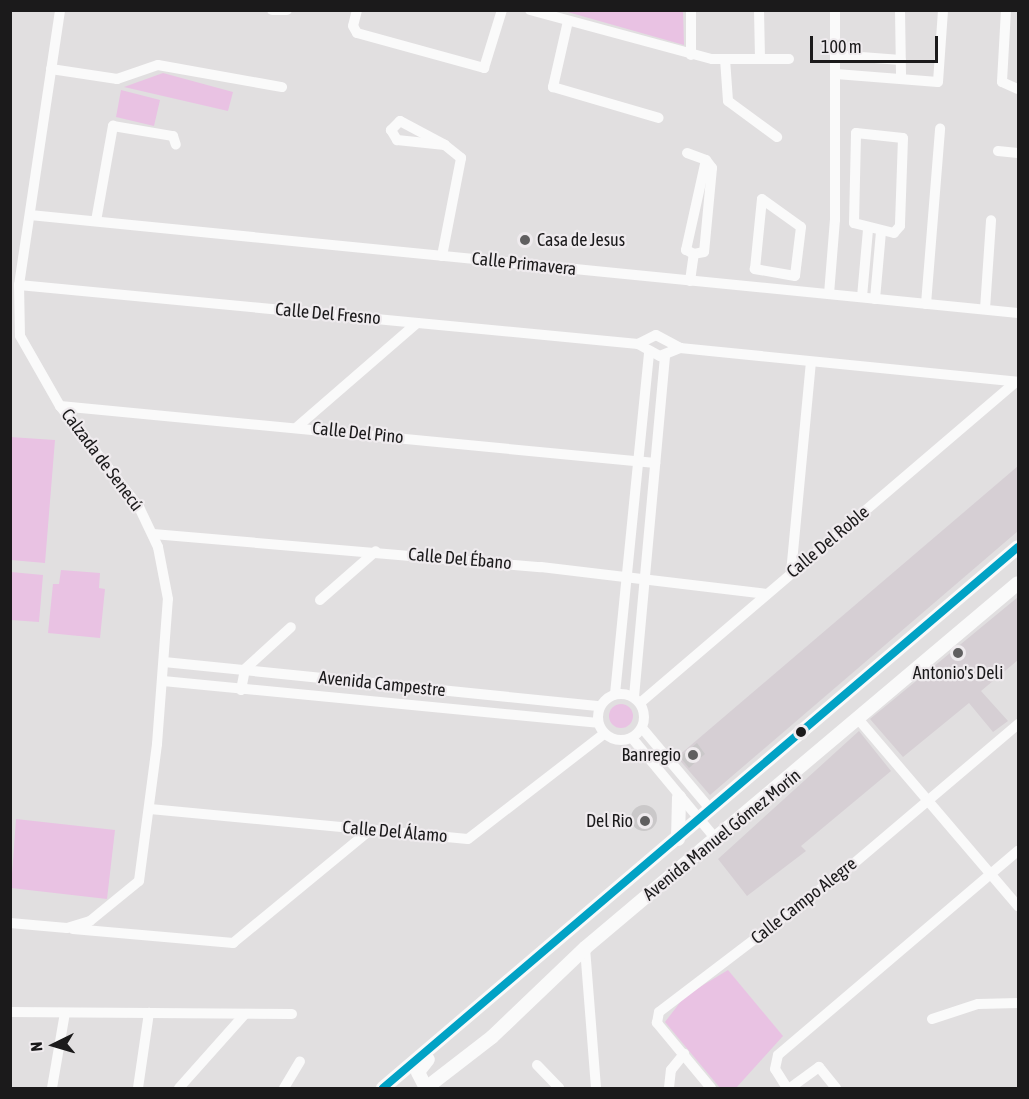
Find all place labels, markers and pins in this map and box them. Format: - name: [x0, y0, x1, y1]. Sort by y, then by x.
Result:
- place label: Casa de Jesus: [537, 229, 625, 251]
- marker: Casa de Jesus: [518, 233, 532, 247]
- marker: Antonio's Deli: [951, 646, 965, 660]
- place label: Antonio's Deli: [913, 662, 1003, 684]
- unlabelled marker: [795, 726, 807, 738]
- place label: Banregio: [622, 744, 681, 766]
- marker: Banregio: [686, 748, 700, 762]
- place label: Del Rio: [586, 810, 633, 832]
- marker: Del Rio: [638, 814, 652, 828]

